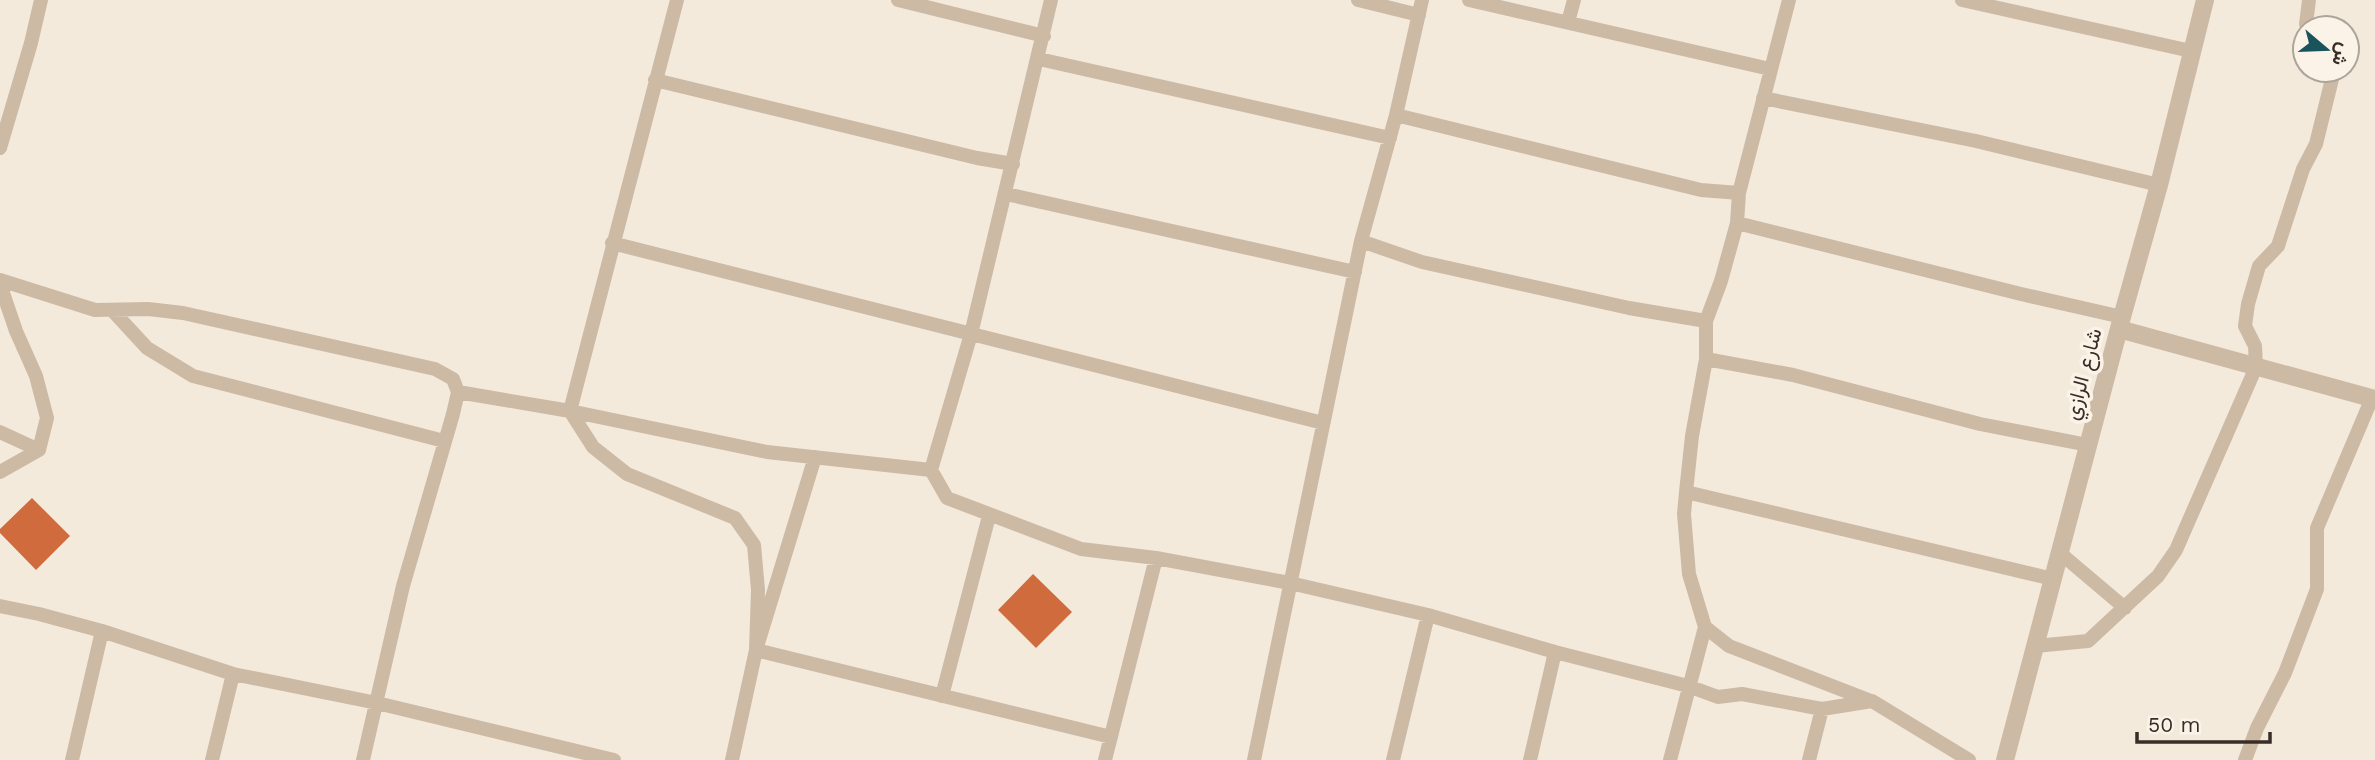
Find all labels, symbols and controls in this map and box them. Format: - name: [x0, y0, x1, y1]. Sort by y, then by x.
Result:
- north arrow: [2291, 14, 2361, 84]
- text: ش: [2327, 40, 2356, 69]
- street label: شارع الرازي: [2058, 325, 2112, 424]
- scale bar: [2137, 700, 2270, 744]
- text: 50 m: [2148, 712, 2200, 737]

